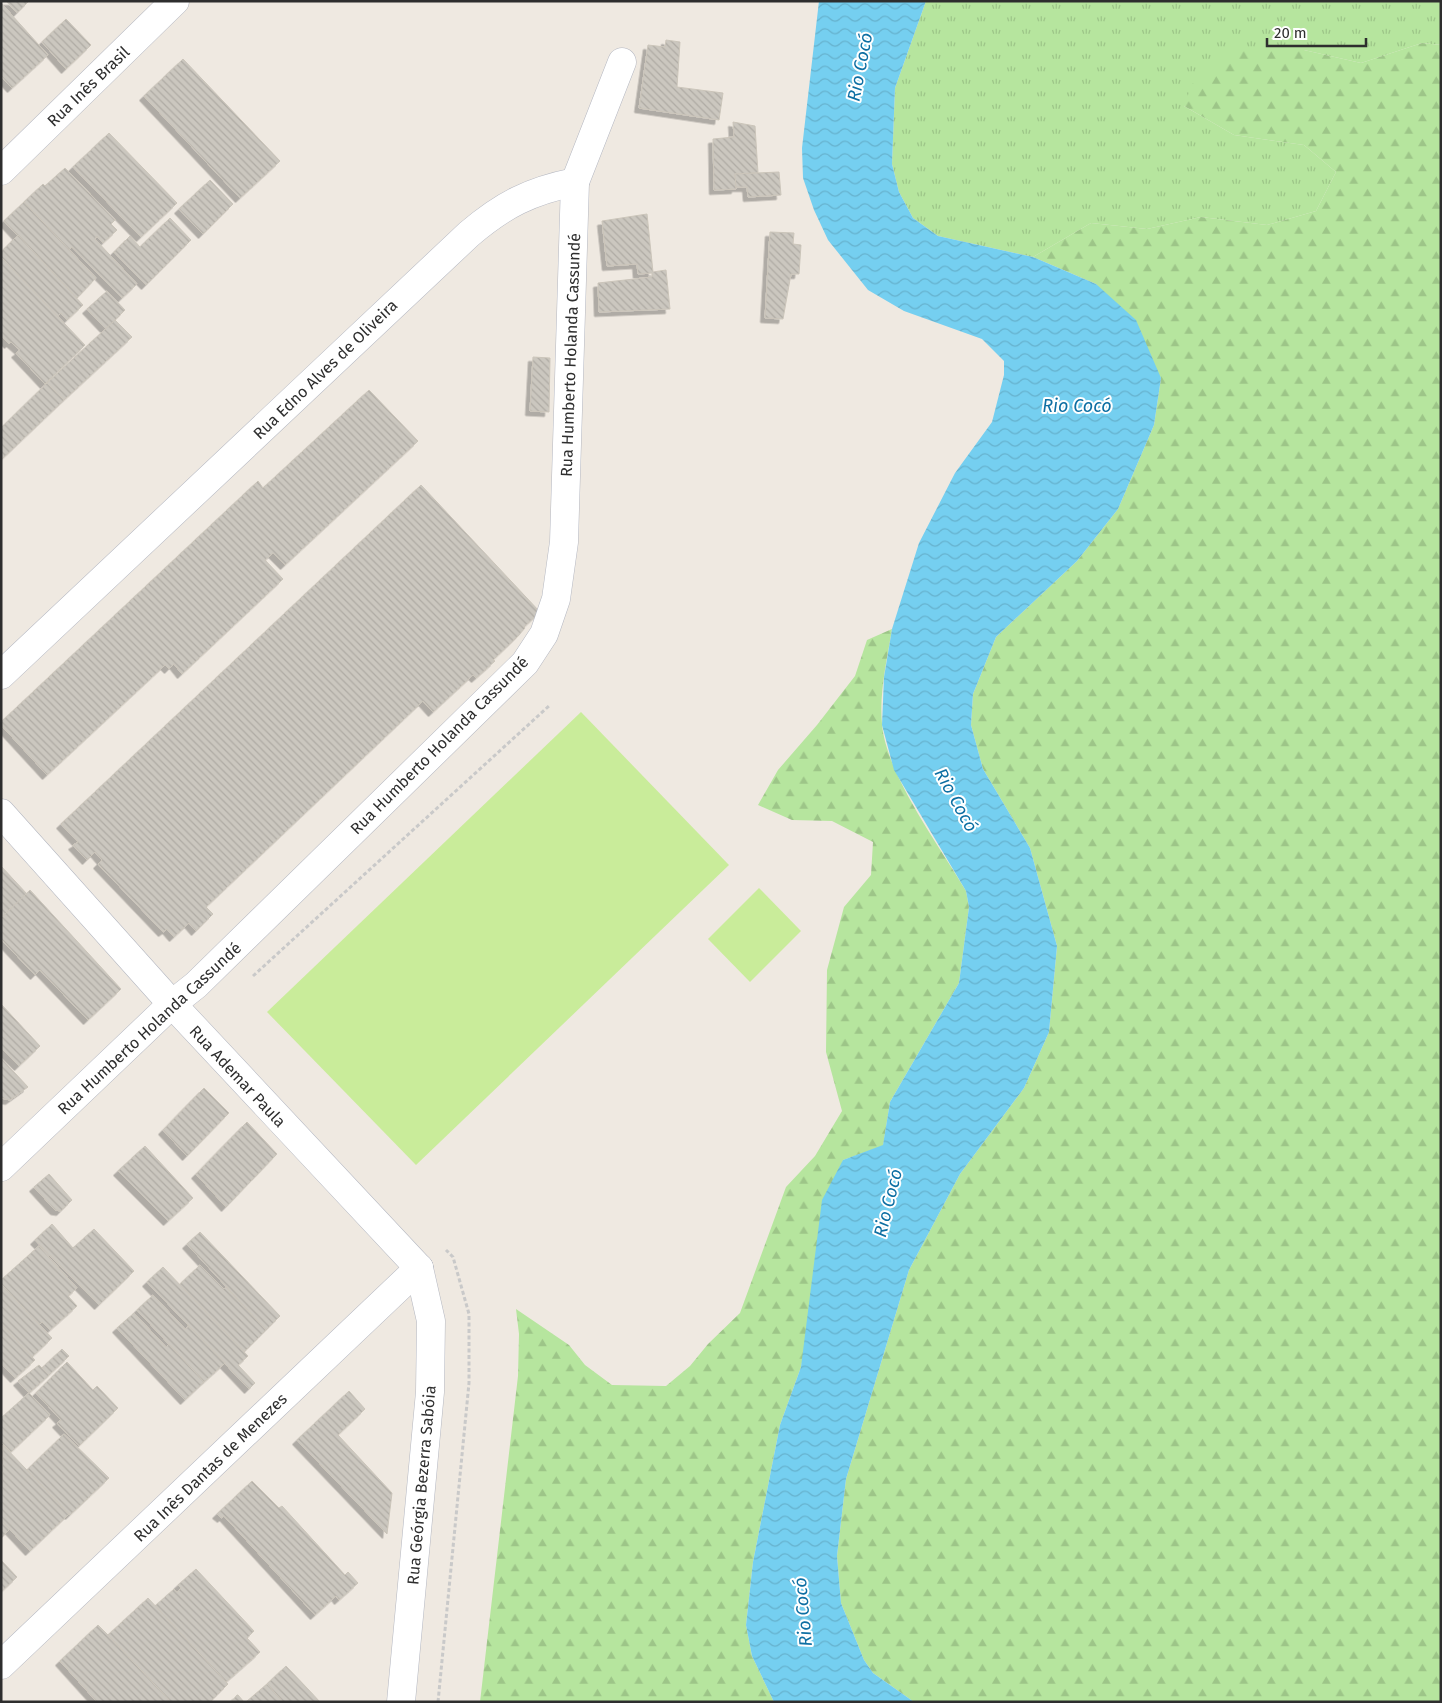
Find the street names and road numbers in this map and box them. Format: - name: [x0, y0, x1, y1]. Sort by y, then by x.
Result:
- street label: Rua Inês Brasil: [43, 42, 134, 130]
- street label: Rua Humberto Holanda Cassundé: [557, 233, 584, 477]
- street label: Rua Edno Alves de Oliveira: [249, 296, 401, 443]
- street label: Rua Humberto Holanda Cassundé: [346, 652, 532, 838]
- street label: Rua Humberto Holanda Cassundé: [54, 938, 245, 1118]
- street label: Rua Ademar Paula: [186, 1022, 290, 1131]
- street label: Rua Geórgia Bezerra Sabóia: [403, 1385, 440, 1585]
- street label: Rua Inês Dantas de Menezes: [130, 1389, 291, 1546]

